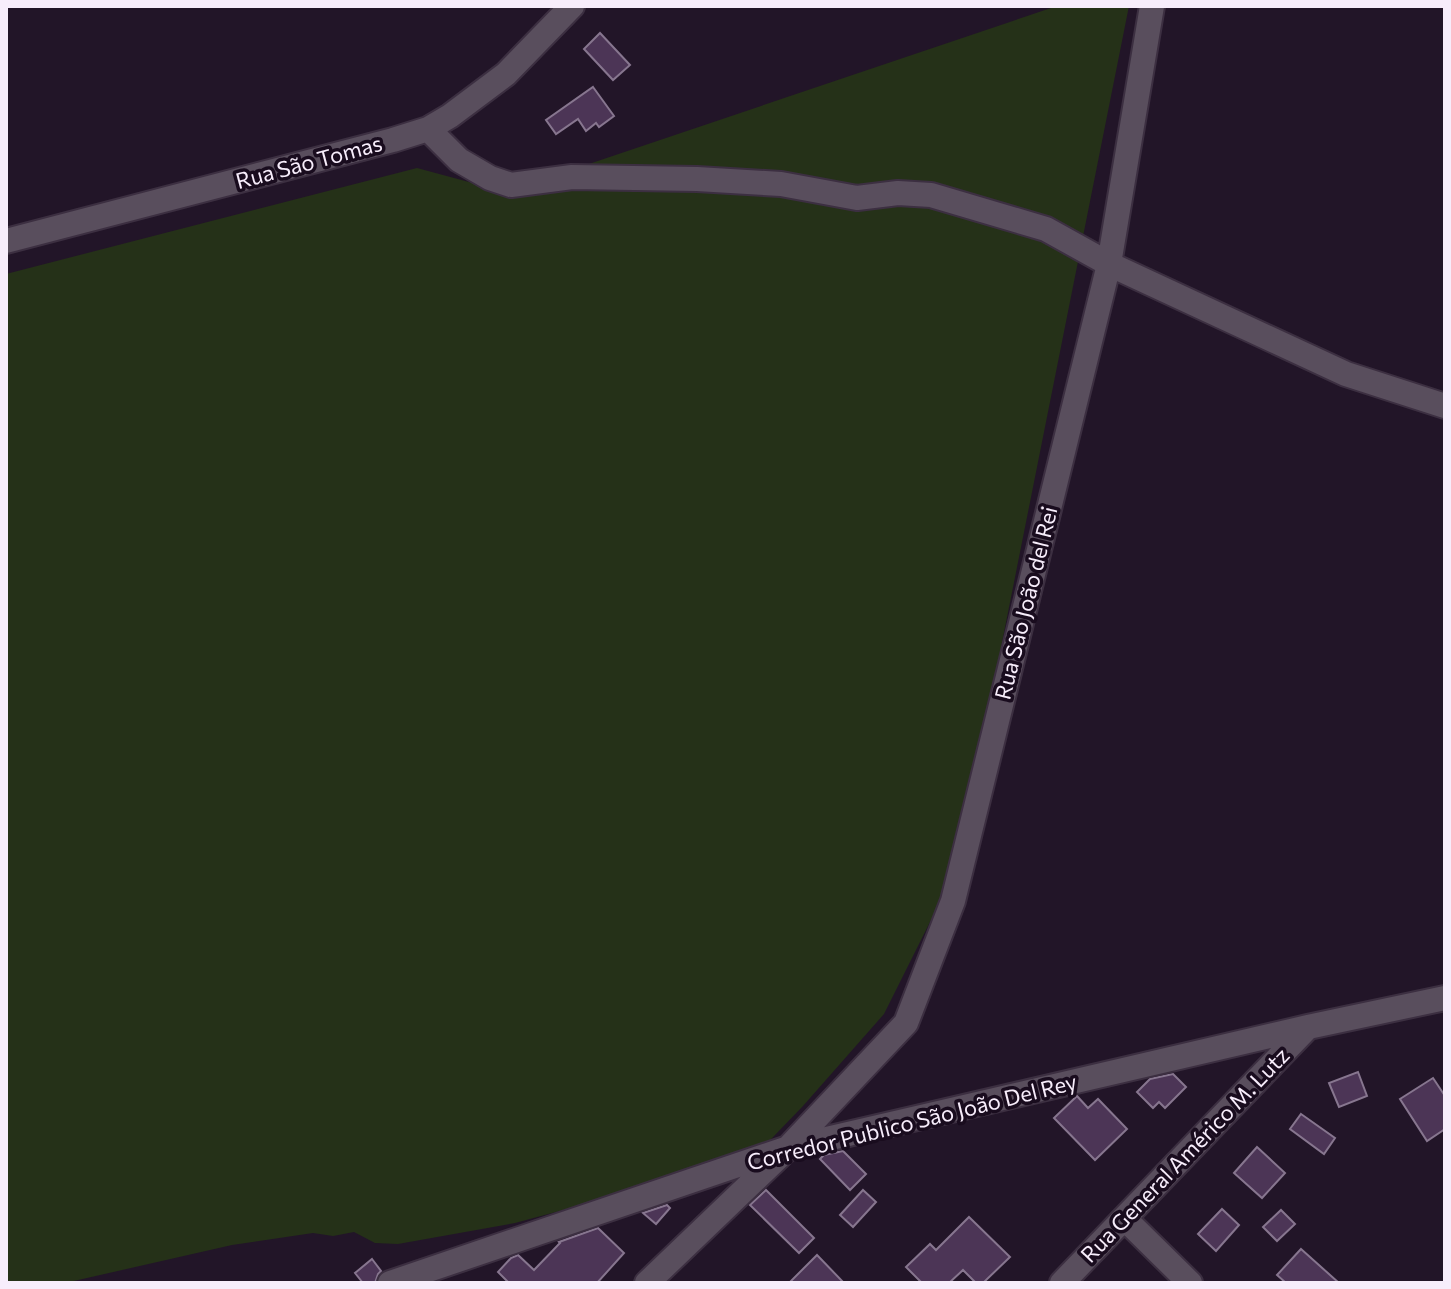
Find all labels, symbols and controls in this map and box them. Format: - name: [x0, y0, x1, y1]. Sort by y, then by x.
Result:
- street label: Rua São Tomas: [233, 129, 385, 194]
- street label: Rua São João del Rei: [988, 504, 1063, 702]
- street label: Rua General Américo M. Lutz: [1075, 1042, 1295, 1268]
- street label: Corredor Publico São João Del Rey: [744, 1067, 1080, 1176]

